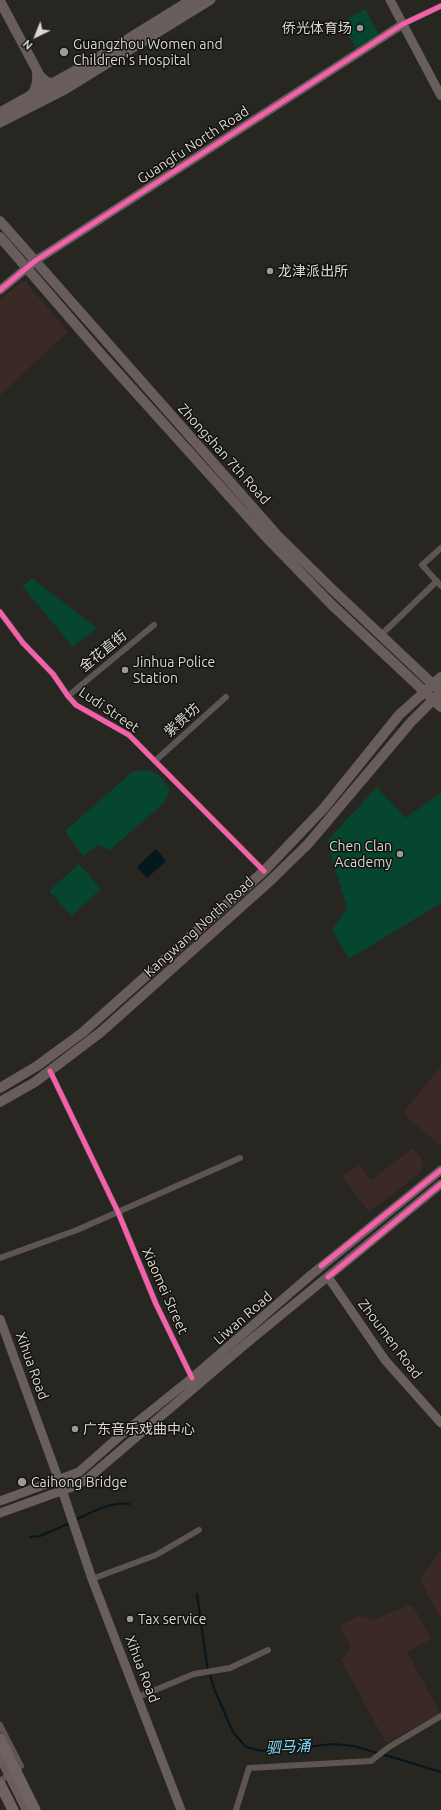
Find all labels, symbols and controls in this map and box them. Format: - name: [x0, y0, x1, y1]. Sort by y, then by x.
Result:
- north arrow: [16, 16, 56, 56]
- place label: 侨光体育场: [282, 20, 352, 36]
- marker: 侨光体育场: [355, 23, 365, 33]
- place label: Guangzhou Women and Children's Hospital: [73, 36, 223, 68]
- text: N: [21, 38, 35, 52]
- marker: Guangzhou Women and Children's Hospital: [58, 46, 70, 58]
- street label: Guangfu North Road: [134, 103, 252, 187]
- place label: 龙津派出所: [278, 263, 348, 279]
- marker: 龙津派出所: [265, 266, 275, 276]
- street label: Zhongshan 7th Road: [174, 400, 274, 508]
- street label: 金花直街: [76, 627, 130, 675]
- place label: Jinhua Police Station: [133, 654, 215, 686]
- marker: Jinhua Police Station: [120, 665, 130, 675]
- street label: Ludi Street: [76, 684, 142, 736]
- street label: 紫贵坊: [161, 700, 203, 740]
- place label: Chen Clan Academy: [329, 838, 392, 870]
- marker: Chen Clan Academy: [395, 849, 405, 859]
- street label: Kangwang North Road: [141, 873, 257, 981]
- street label: Xiaomei Street: [138, 1245, 192, 1337]
- street label: Liwan Road: [210, 1288, 276, 1348]
- street label: Zhoumen Road: [355, 1296, 425, 1382]
- street label: Xihua Road: [12, 1330, 52, 1402]
- place label: 广东音乐戏曲中心: [83, 1421, 195, 1437]
- marker: 广东音乐戏曲中心: [70, 1424, 80, 1434]
- place label: Caihong Bridge: [31, 1474, 127, 1490]
- marker: Caihong Bridge: [16, 1476, 28, 1488]
- place label: Tax service: [138, 1611, 207, 1627]
- marker: Tax service: [125, 1614, 135, 1624]
- street label: Xihua Road: [121, 1633, 163, 1705]
- water label: 驷马涌: [265, 1737, 311, 1757]

